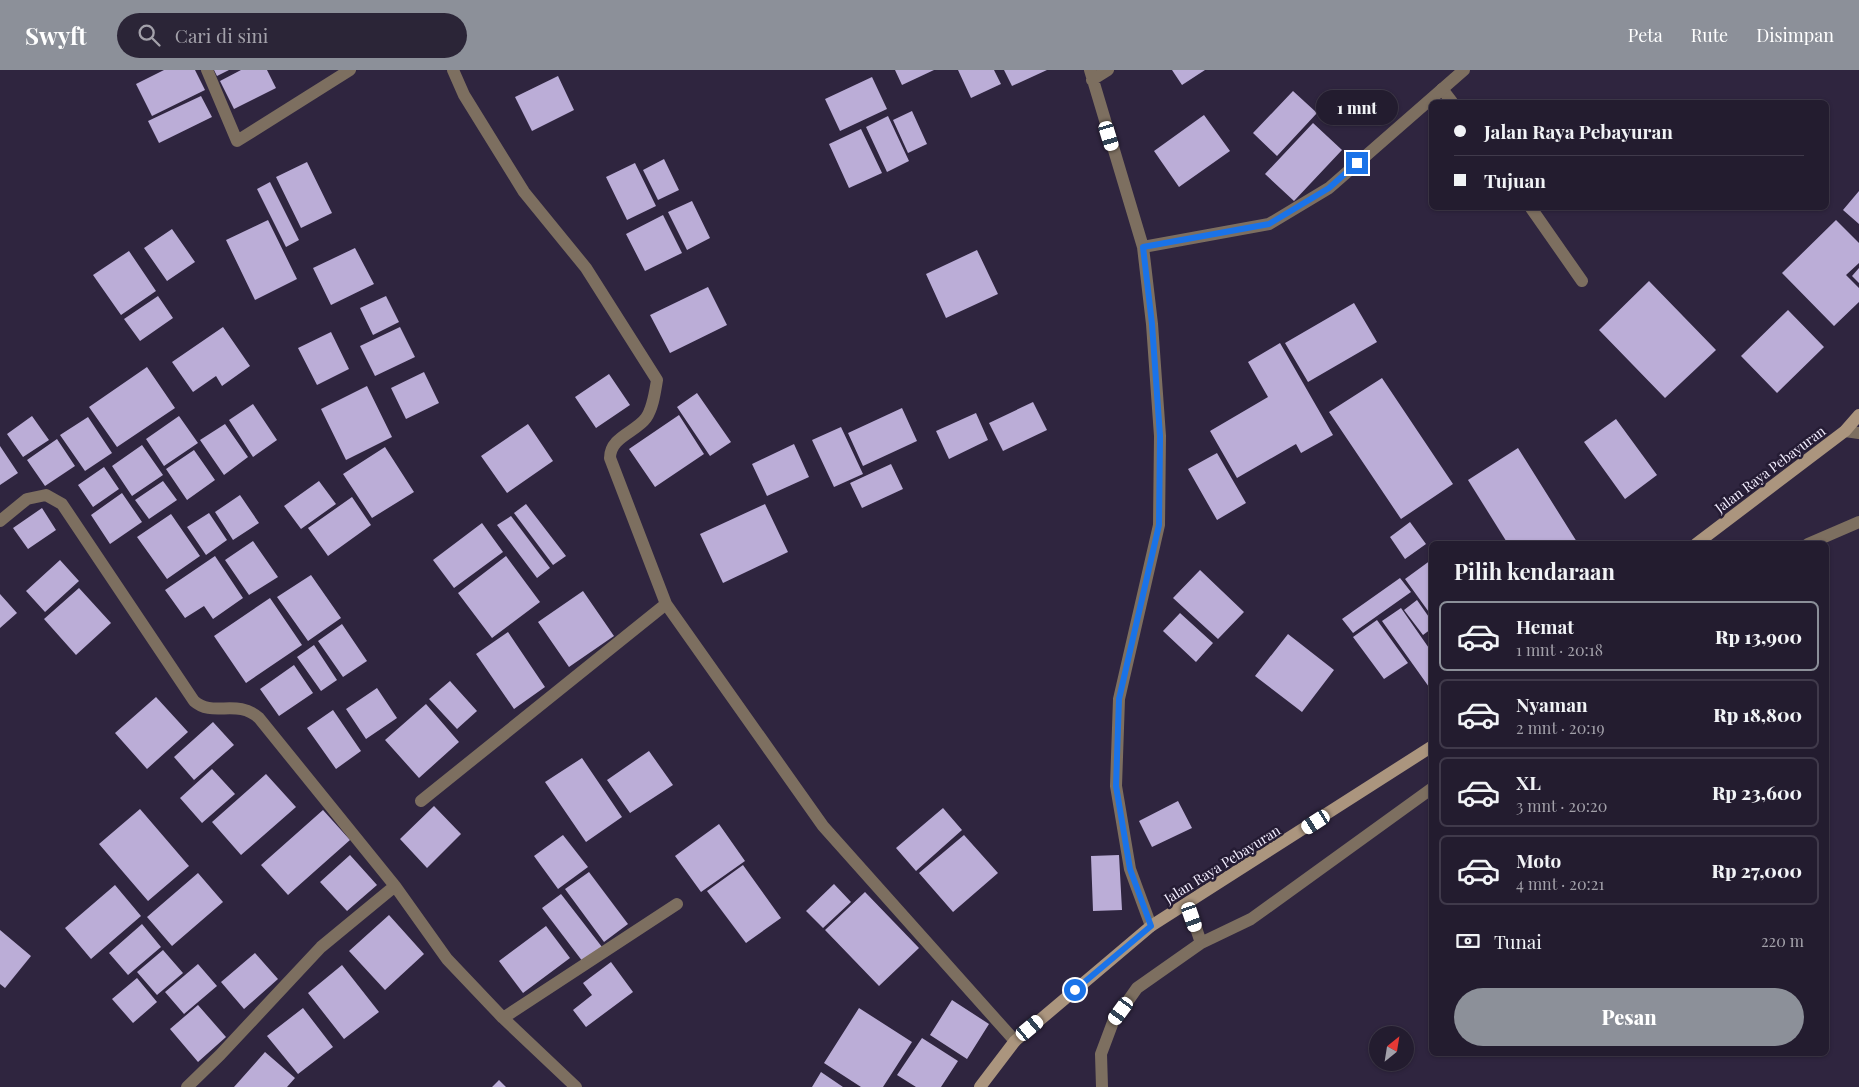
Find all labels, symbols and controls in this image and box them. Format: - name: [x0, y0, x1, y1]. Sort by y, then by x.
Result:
- search box: [117, 13, 467, 58]
- text: Swyft: [25, 19, 87, 51]
- icon: search: [135, 21, 163, 49]
- text: Cari di sini: [175, 22, 268, 48]
- text: Peta: [1628, 23, 1663, 47]
- text: Rute: [1691, 23, 1728, 47]
- text: Disimpan: [1756, 23, 1834, 47]
- callout: 1 mnt: [1316, 91, 1398, 126]
- text: 1 mnt: [1337, 97, 1377, 118]
- text: Jalan Raya Pebayuran: [1484, 118, 1673, 144]
- car: [1097, 119, 1120, 153]
- route end: [1346, 152, 1368, 174]
- text: Tujuan: [1484, 167, 1546, 193]
- street label: Jalan Raya Pebayuran: [1710, 421, 1830, 517]
- text: Pilih kendaraan: [1454, 556, 1615, 586]
- text: Hemat: [1516, 613, 1574, 639]
- icon: car: [1456, 614, 1501, 659]
- text: Rp 13,900: [1715, 623, 1802, 649]
- text: 1 mnt · 20:18: [1516, 639, 1603, 660]
- text: Nyaman: [1516, 691, 1588, 717]
- icon: car: [1456, 692, 1501, 737]
- text: Rp 18,800: [1713, 701, 1802, 727]
- text: 2 mnt · 20:19: [1516, 717, 1605, 738]
- text: XL: [1516, 769, 1541, 795]
- icon: car: [1456, 770, 1501, 815]
- text: Rp 23,600: [1712, 779, 1802, 805]
- text: 3 mnt · 20:20: [1516, 795, 1607, 816]
- car: [1299, 808, 1332, 836]
- street label: Jalan Raya Pebayuran: [1159, 820, 1284, 908]
- text: Moto: [1516, 847, 1561, 873]
- icon: car: [1456, 848, 1501, 893]
- text: Rp 27,000: [1712, 857, 1802, 883]
- text: 4 mnt · 20:21: [1516, 873, 1604, 894]
- car: [1180, 900, 1203, 934]
- icon: cash: [1454, 927, 1482, 955]
- text: Tunai: [1494, 928, 1542, 954]
- text: 220 m: [1761, 930, 1804, 951]
- route start: [1064, 979, 1086, 1001]
- button: Pesan: [1454, 988, 1804, 1046]
- car: [1106, 994, 1135, 1028]
- car: [1013, 1013, 1046, 1043]
- north arrow: [1369, 1026, 1414, 1071]
- map controls: [1369, 1026, 1414, 1071]

